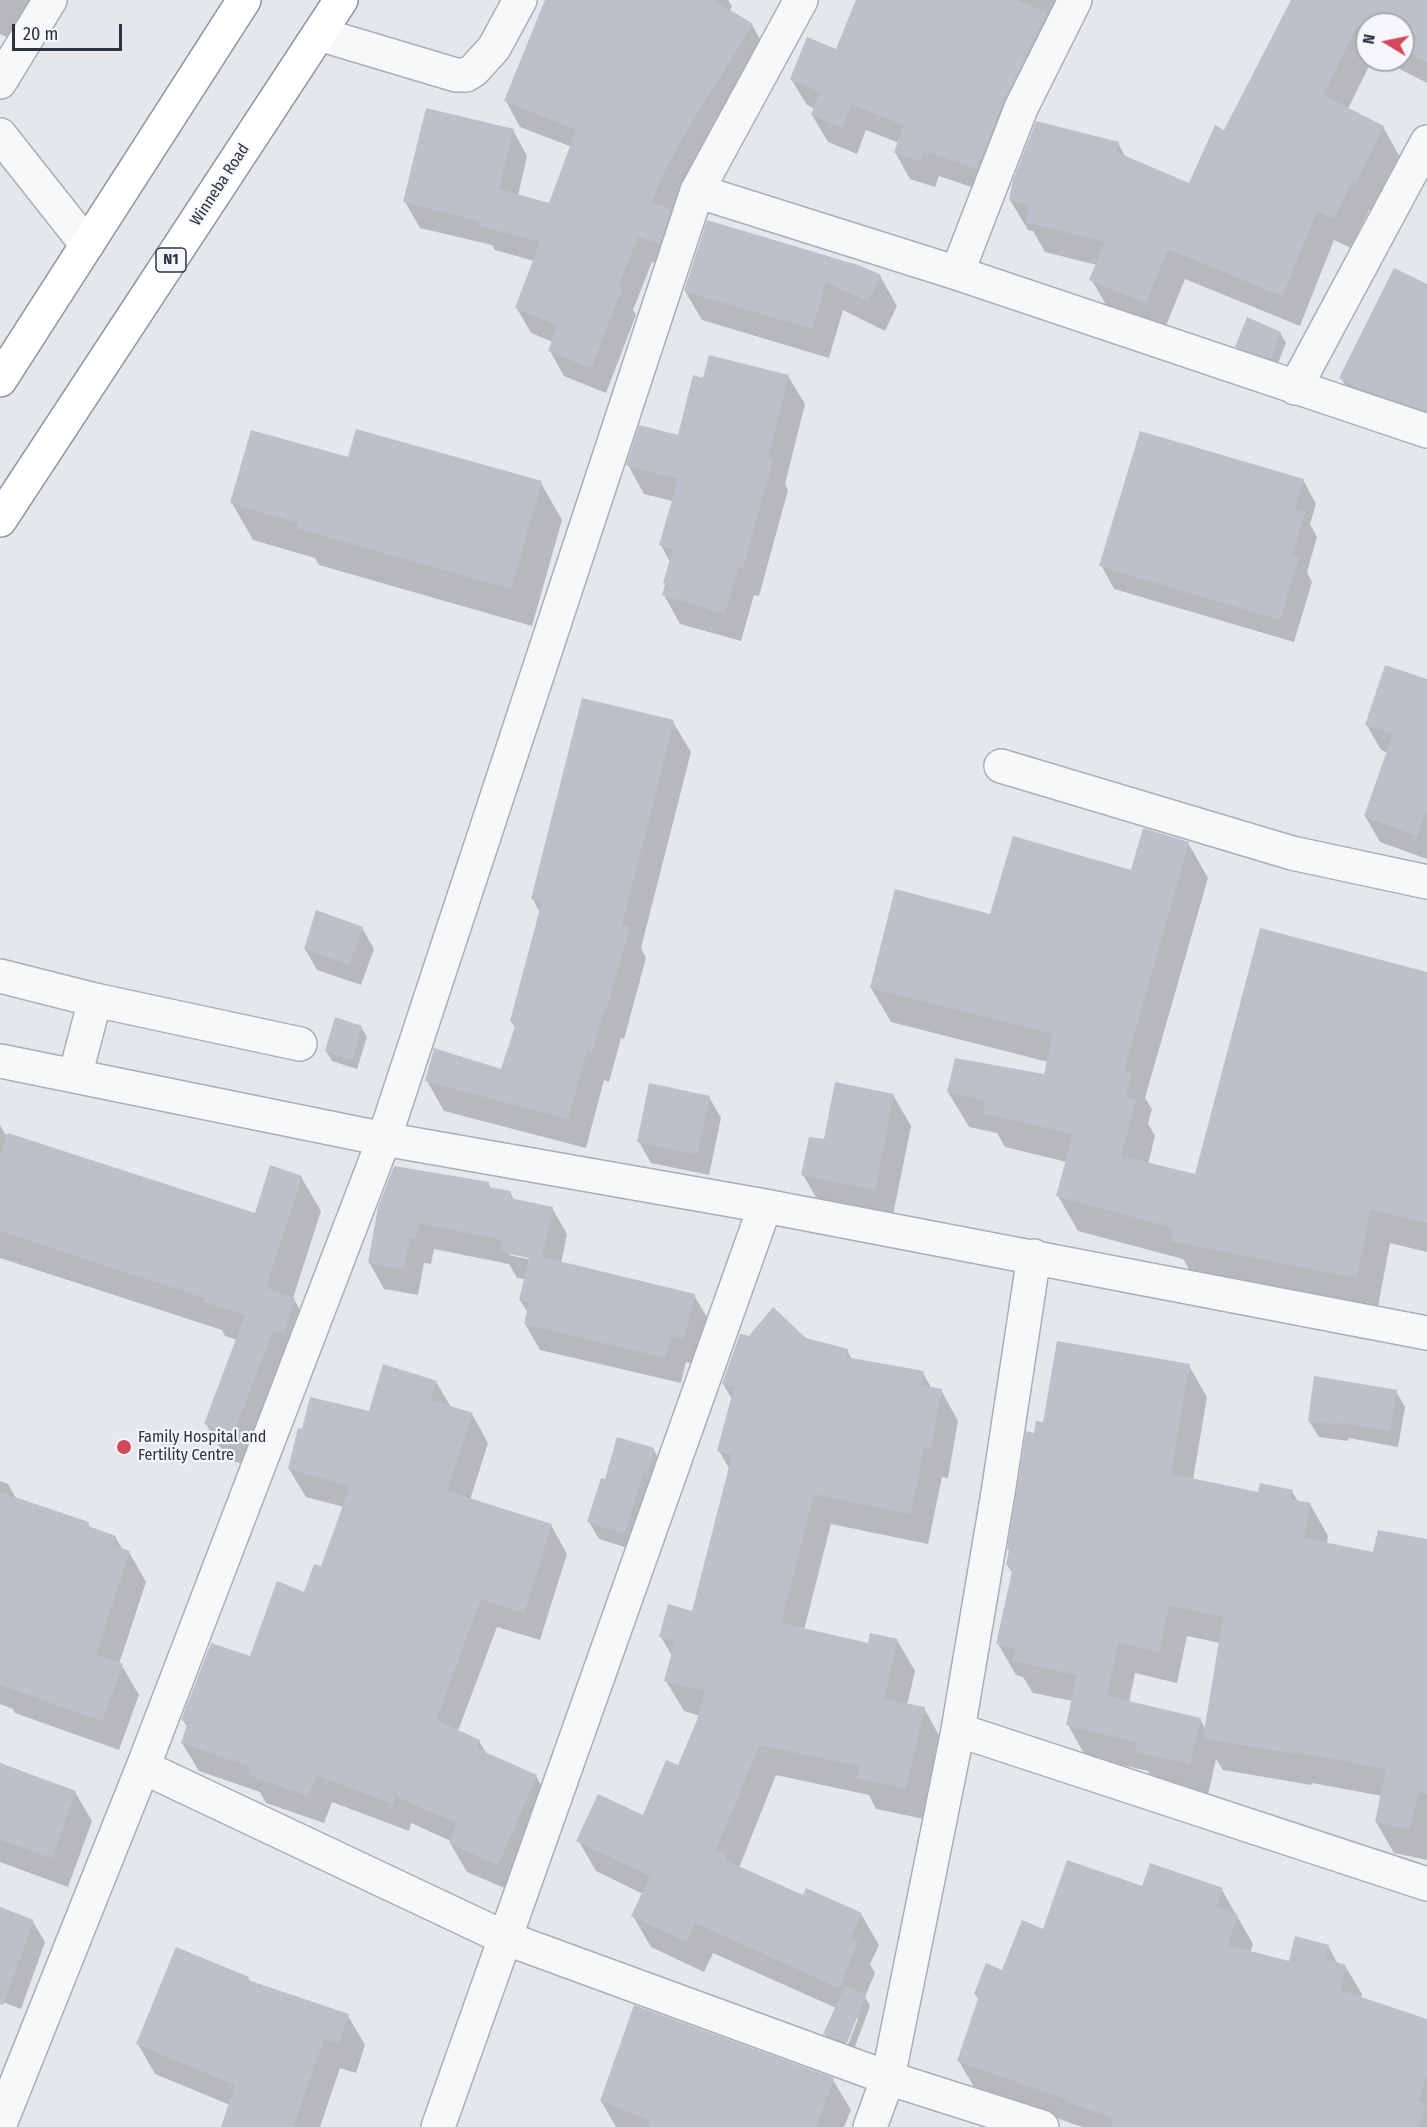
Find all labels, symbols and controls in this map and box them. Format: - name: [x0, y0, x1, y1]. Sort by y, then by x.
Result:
- scale bar: [15, 12, 124, 50]
- north arrow: [1355, 12, 1415, 72]
- text: 20 m: [23, 23, 58, 45]
- text: N: [1359, 33, 1379, 46]
- street label: Winneba Road: [186, 140, 254, 230]
- road number: N1: [156, 248, 186, 272]
- place label: Family Hospital and Fertility Centre: [138, 1428, 266, 1466]
- marker: Family Hospital and Fertility Centre: [115, 1438, 133, 1456]

